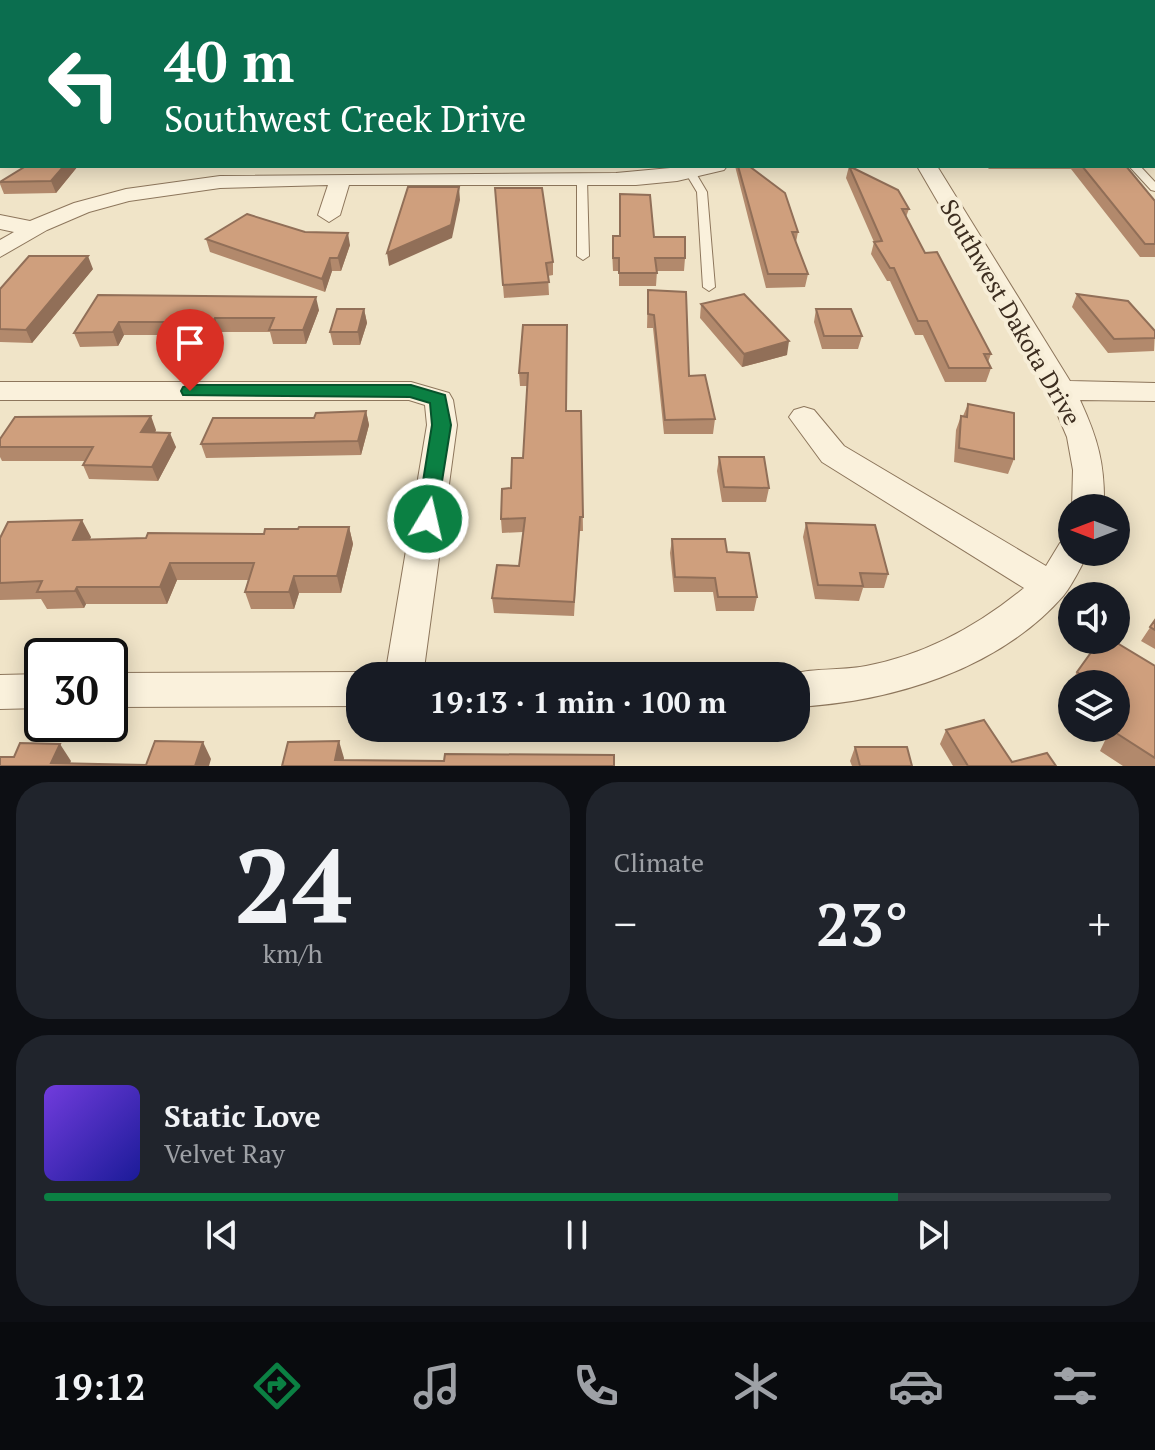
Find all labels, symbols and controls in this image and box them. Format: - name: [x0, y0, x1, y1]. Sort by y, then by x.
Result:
- text: 40 m: [164, 24, 294, 98]
- icon: left: [32, 32, 136, 136]
- text: Southwest Creek Drive: [164, 95, 526, 142]
- street label: Southwest Dakota Drive: [933, 193, 1089, 431]
- pin: [156, 309, 224, 391]
- icon: arrive: [168, 321, 212, 365]
- position arrow: [386, 477, 470, 561]
- north arrow: [1058, 494, 1130, 566]
- map controls: [1058, 494, 1130, 742]
- button: sound: [1058, 582, 1130, 654]
- speed limit sign: 30: [24, 638, 128, 742]
- button: layers: [1058, 670, 1130, 742]
- text: 19:13 · 1 min · 100 m: [430, 682, 726, 722]
- text: 24: [234, 815, 352, 953]
- text: Climate: [614, 845, 704, 879]
- text: 23°: [816, 884, 909, 963]
- text: −: [614, 894, 637, 953]
- text: +: [1088, 894, 1111, 953]
- text: km/h: [263, 936, 323, 970]
- text: Static Love: [164, 1096, 321, 1136]
- text: Velvet Ray: [164, 1136, 285, 1170]
- icon: previous: [200, 1213, 244, 1257]
- icon: pause: [555, 1213, 599, 1257]
- icon: next: [911, 1213, 955, 1257]
- icon: directions: [249, 1358, 305, 1414]
- icon: music: [409, 1358, 465, 1414]
- icon: phone: [568, 1358, 624, 1414]
- icon: climate: [728, 1358, 784, 1414]
- icon: car: [888, 1358, 944, 1414]
- icon: filters: [1047, 1358, 1103, 1414]
- text: 19:12: [52, 1363, 146, 1410]

